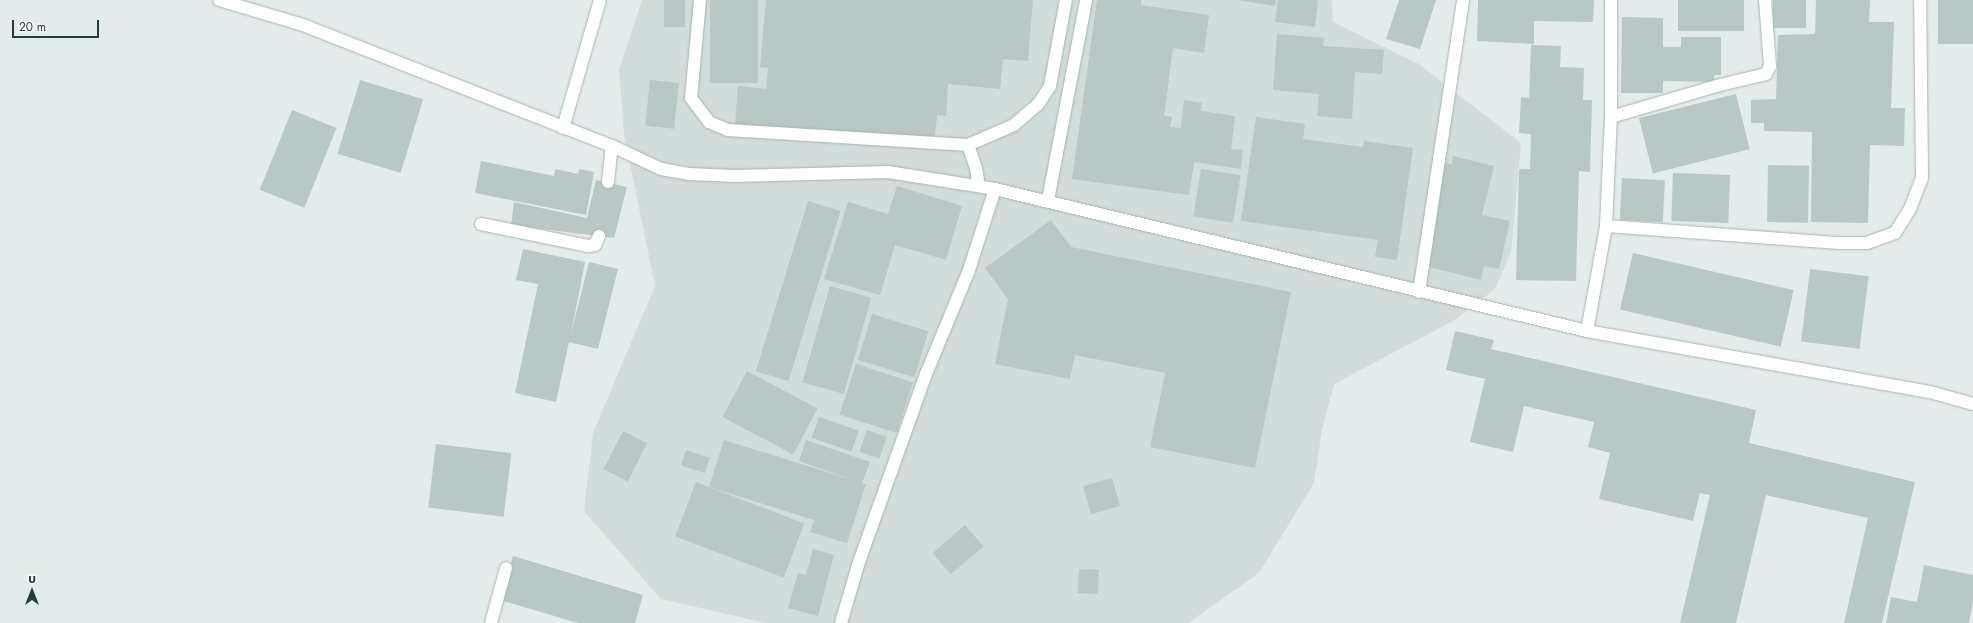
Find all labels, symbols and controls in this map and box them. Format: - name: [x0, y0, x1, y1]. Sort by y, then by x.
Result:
- scale bar: [14, 12, 101, 38]
- text: 20 m: [19, 18, 46, 36]
- north arrow: [12, 571, 52, 611]
- text: U: [28, 571, 36, 587]

